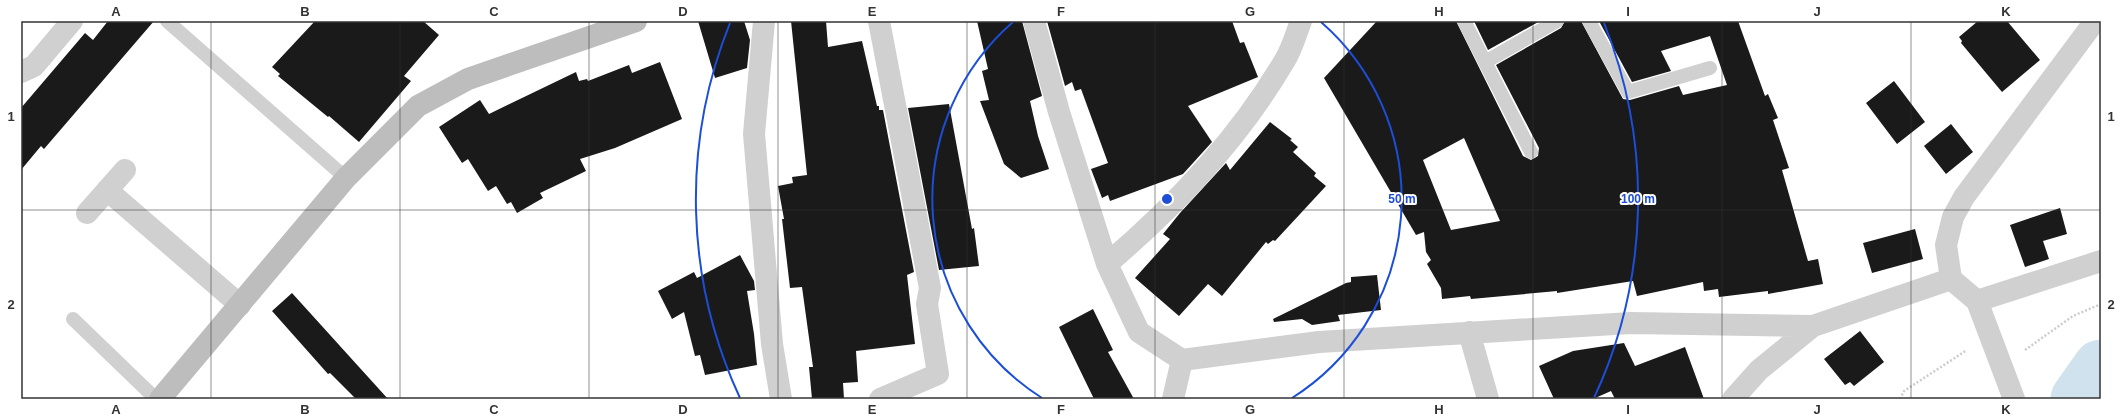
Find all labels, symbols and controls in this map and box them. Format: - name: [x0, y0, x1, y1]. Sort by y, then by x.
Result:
- text: A: [111, 4, 121, 19]
- text: B: [300, 4, 310, 19]
- text: C: [489, 4, 499, 19]
- text: D: [678, 4, 688, 19]
- text: E: [868, 4, 877, 19]
- text: F: [1057, 4, 1065, 19]
- text: G: [1245, 4, 1255, 19]
- text: H: [1434, 4, 1444, 19]
- text: I: [1626, 4, 1630, 19]
- text: J: [1813, 4, 1821, 19]
- text: K: [2001, 4, 2011, 19]
- text: 1: [7, 109, 15, 124]
- text: 1: [2107, 109, 2115, 124]
- centre of rings: [1160, 192, 1174, 206]
- text: 50 m: [1388, 192, 1416, 206]
- text: 100 m: [1621, 192, 1655, 206]
- text: 2: [7, 297, 15, 312]
- text: 2: [2107, 297, 2115, 312]
- text: A: [111, 402, 121, 417]
- text: B: [300, 402, 310, 417]
- text: C: [489, 402, 499, 417]
- text: D: [678, 402, 688, 417]
- text: E: [868, 402, 877, 417]
- text: F: [1057, 402, 1065, 417]
- text: G: [1245, 402, 1255, 417]
- text: H: [1434, 402, 1444, 417]
- text: I: [1626, 402, 1630, 417]
- text: J: [1813, 402, 1821, 417]
- text: K: [2001, 402, 2011, 417]

